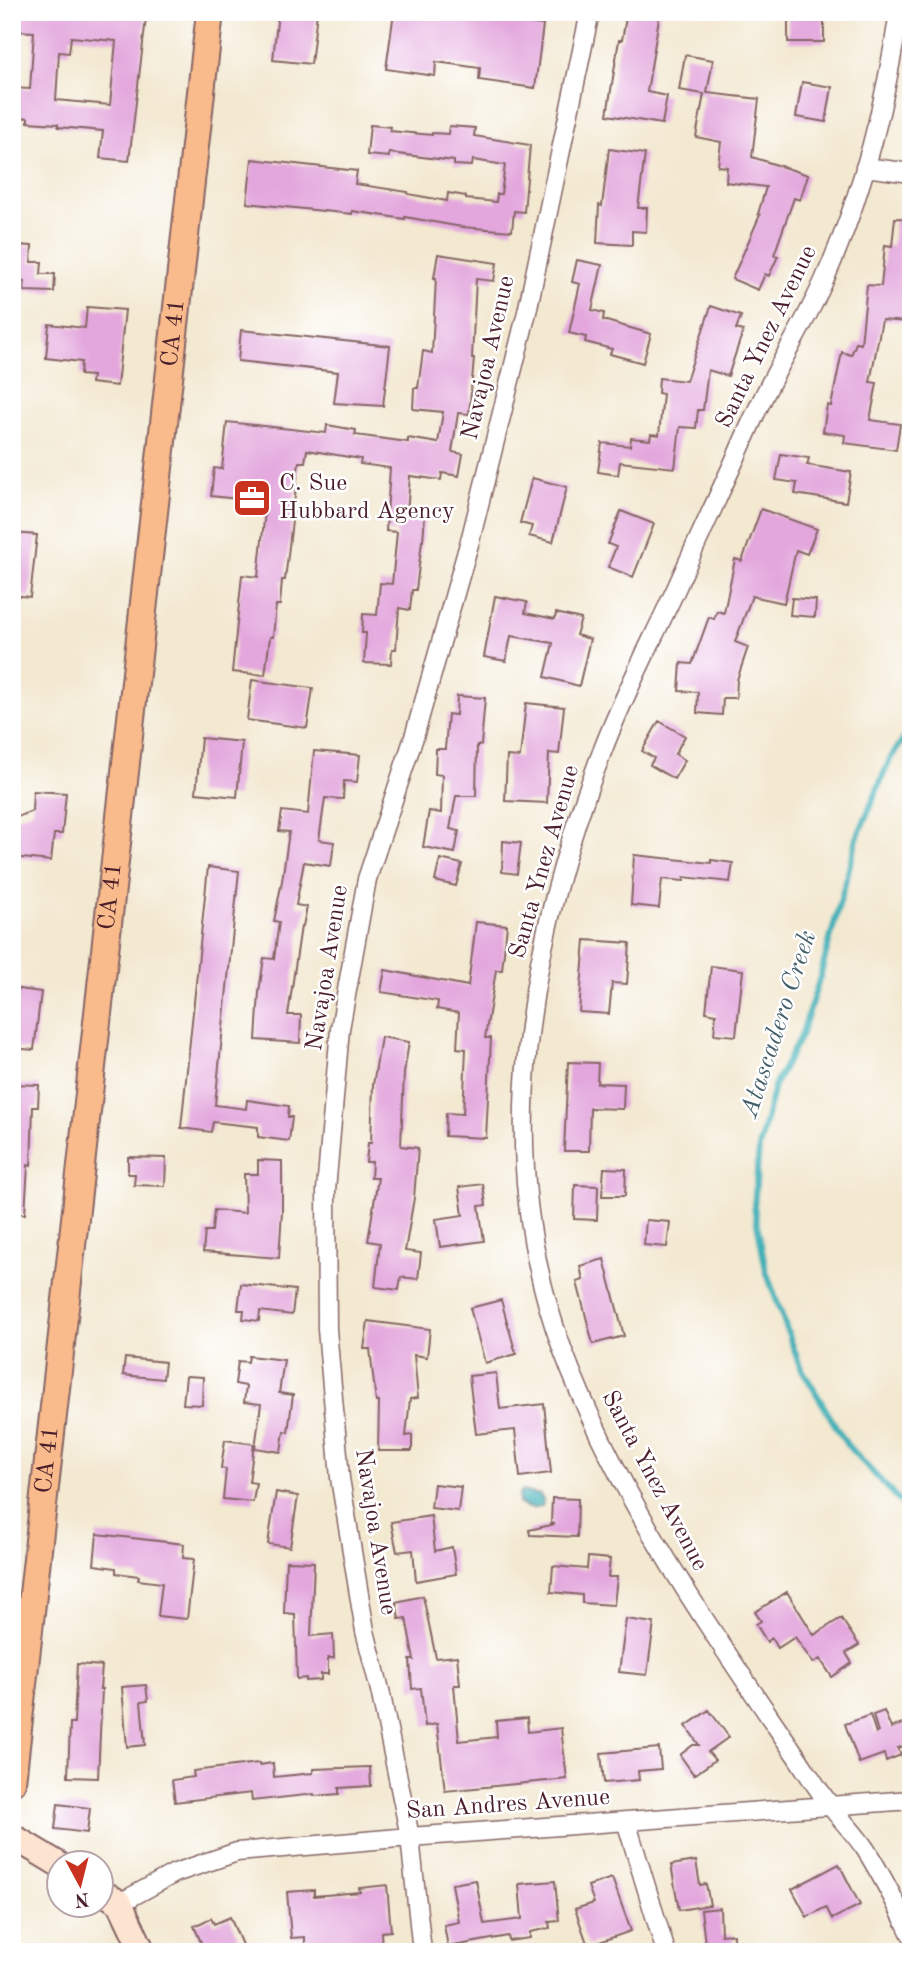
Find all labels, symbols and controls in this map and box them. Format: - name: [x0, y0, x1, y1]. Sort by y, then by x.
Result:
- street label: Santa Ynez Avenue: [712, 242, 822, 432]
- street label: Navajoa Avenue: [458, 274, 520, 442]
- street label: CA 41: [158, 298, 190, 368]
- place label: C. Sue Hubbard Agency: [279, 472, 455, 524]
- office icon: C. Sue Hubbard Agency: [231, 477, 273, 519]
- street label: Santa Ynez Avenue: [506, 763, 584, 961]
- street label: CA 41: [95, 862, 127, 932]
- street label: Navajoa Avenue: [303, 883, 353, 1053]
- water label: Atascadero Creek: [736, 927, 821, 1122]
- street label: Santa Ynez Avenue: [596, 1387, 712, 1575]
- street label: CA 41: [32, 1425, 64, 1495]
- street label: Navajoa Avenue: [350, 1447, 400, 1617]
- street label: San Andres Avenue: [405, 1786, 611, 1824]
- north arrow: [46, 1848, 116, 1918]
- text: N: [73, 1888, 90, 1909]

